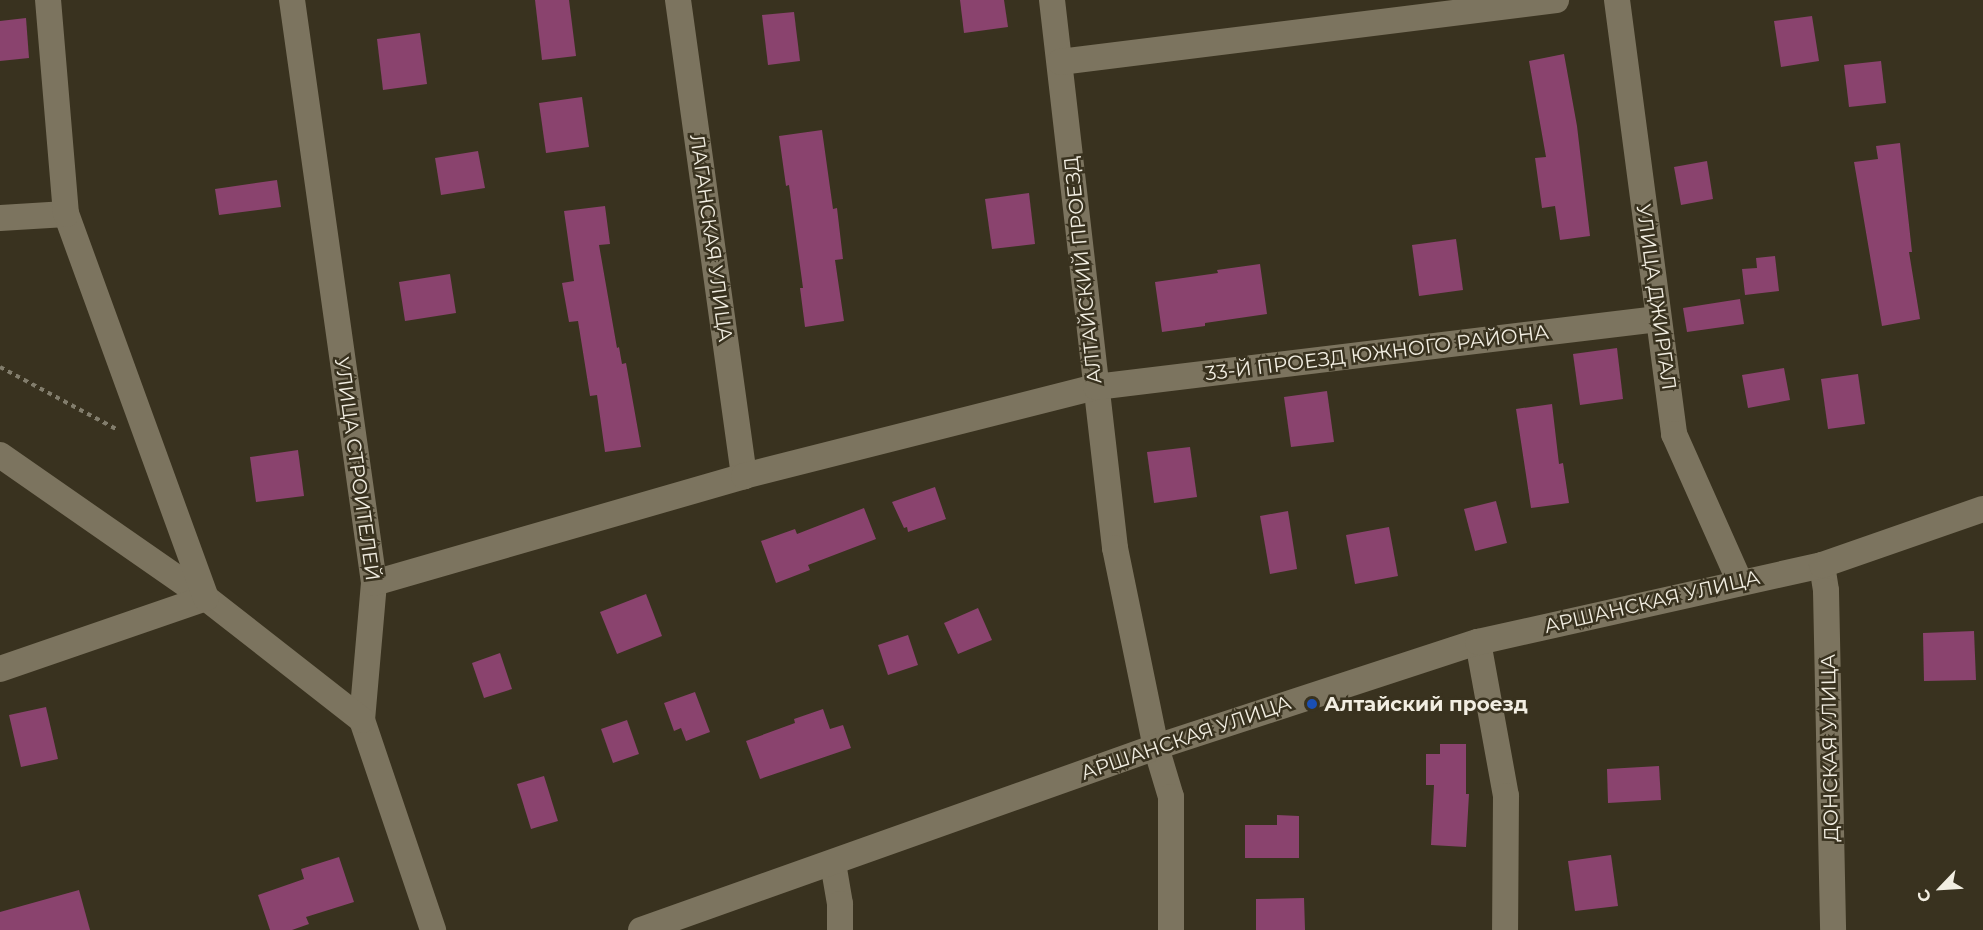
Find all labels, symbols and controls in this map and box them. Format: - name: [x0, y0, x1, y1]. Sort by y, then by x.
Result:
- street label: ЛАГАНСКАЯ УЛИЦА: [685, 133, 737, 343]
- street label: АЛТАЙСКИЙ ПРОЕЗД: [1059, 155, 1107, 385]
- street label: УЛИЦА ДЖИРГАЛ: [1631, 202, 1681, 392]
- street label: 33-Й ПРОЕЗД ЮЖНОГО РАЙОНА: [1204, 320, 1550, 386]
- street label: УЛИЦА СТРОИТЕЛЕЙ: [329, 356, 385, 582]
- street label: АРШАНСКАЯ УЛИЦА: [1542, 565, 1762, 639]
- street label: ДОНСКАЯ УЛИЦА: [1816, 654, 1844, 842]
- street label: АРШАНСКАЯ УЛИЦА: [1078, 691, 1294, 785]
- place label: Алтайский проезд: [1324, 692, 1528, 716]
- marker: Алтайский проезд: [1305, 697, 1319, 711]
- north arrow: [1911, 858, 1971, 918]
- text: С: [1913, 887, 1935, 905]

